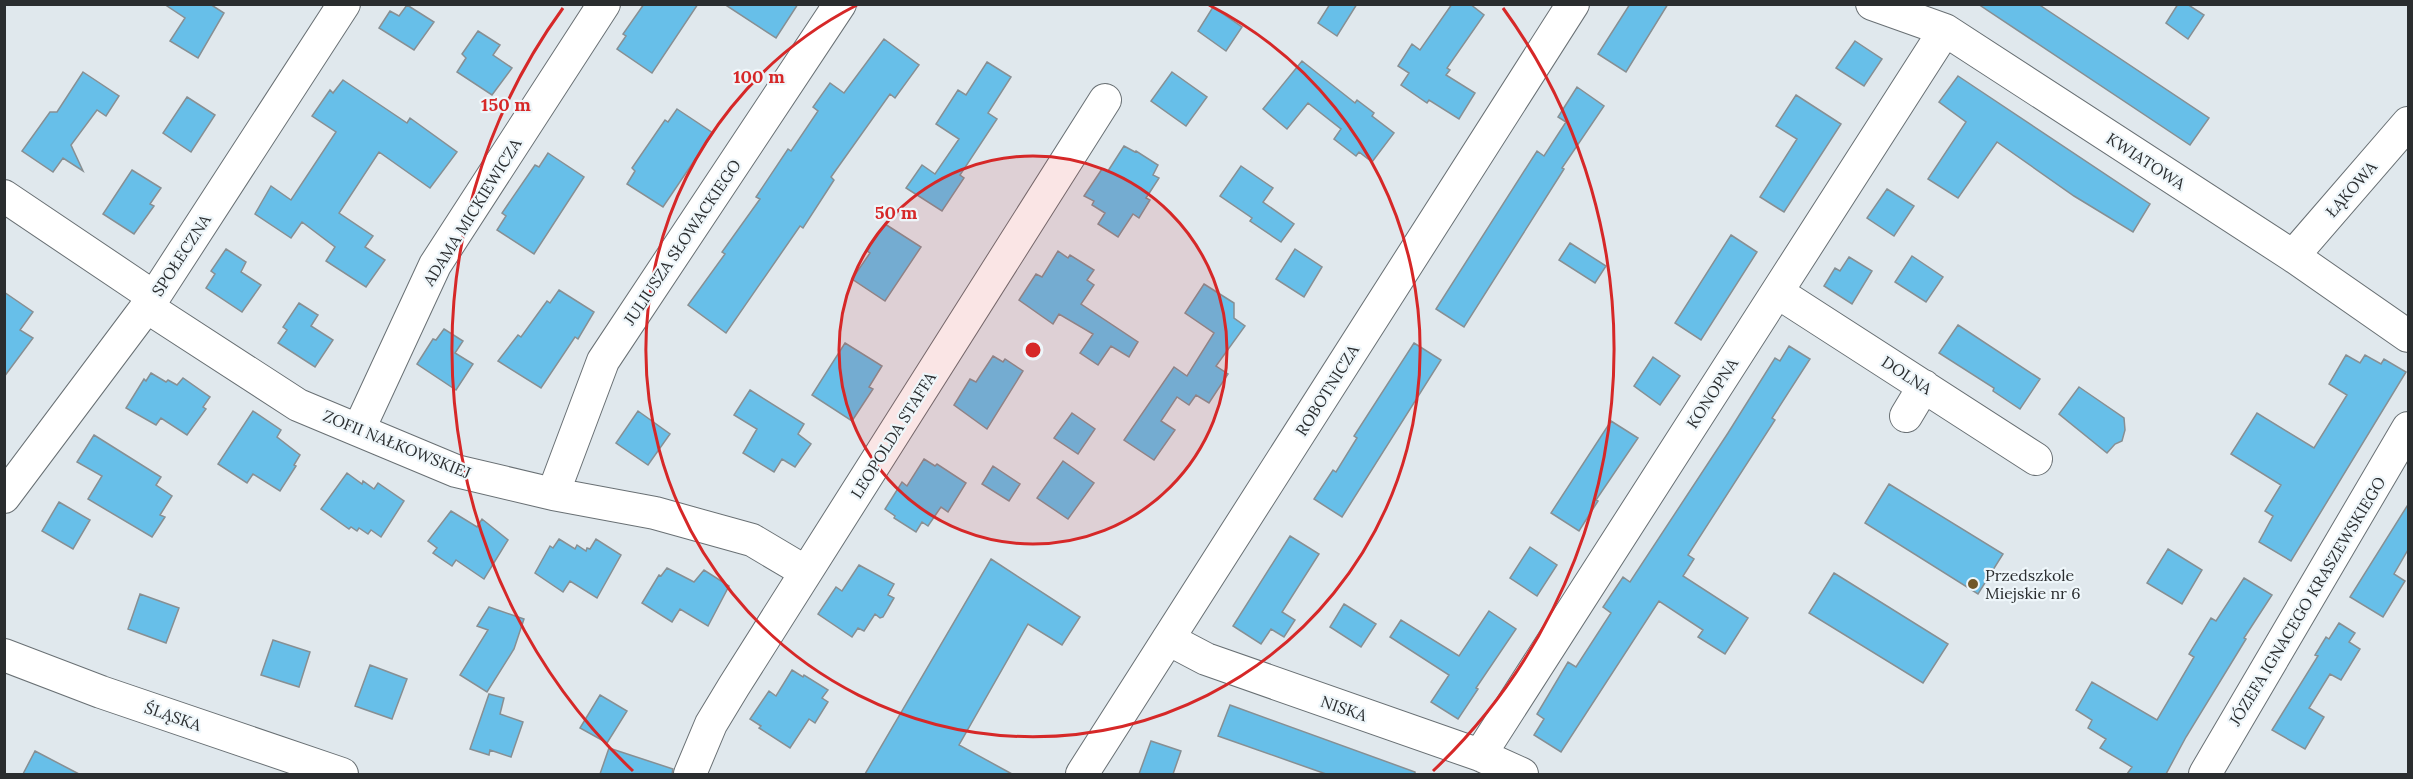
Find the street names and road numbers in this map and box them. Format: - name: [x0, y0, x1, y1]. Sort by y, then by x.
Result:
- street label: KWIATOWA: [2103, 128, 2190, 194]
- street label: ADAMA MICKIEWICZA: [418, 134, 526, 290]
- street label: JULIUSZA SŁOWACKIEGO: [619, 155, 745, 329]
- street label: ŁĄKOWA: [2321, 156, 2381, 221]
- street label: SPOŁECZNA: [147, 209, 215, 300]
- street label: ROBOTNICZA: [1291, 340, 1363, 439]
- street label: DOLNA: [1878, 351, 1937, 399]
- street label: KONOPNA: [1682, 353, 1743, 432]
- street label: LEOPOLDA STAFFA: [846, 367, 940, 502]
- street label: ZOFII NAŁKOWSKIEJ: [320, 405, 474, 483]
- street label: JÓZEFA IGNACEGO KRASZEWSKIEGO: [2224, 473, 2389, 730]
- street label: NISKA: [1318, 691, 1371, 726]
- street label: ŚLĄSKA: [142, 697, 205, 735]

